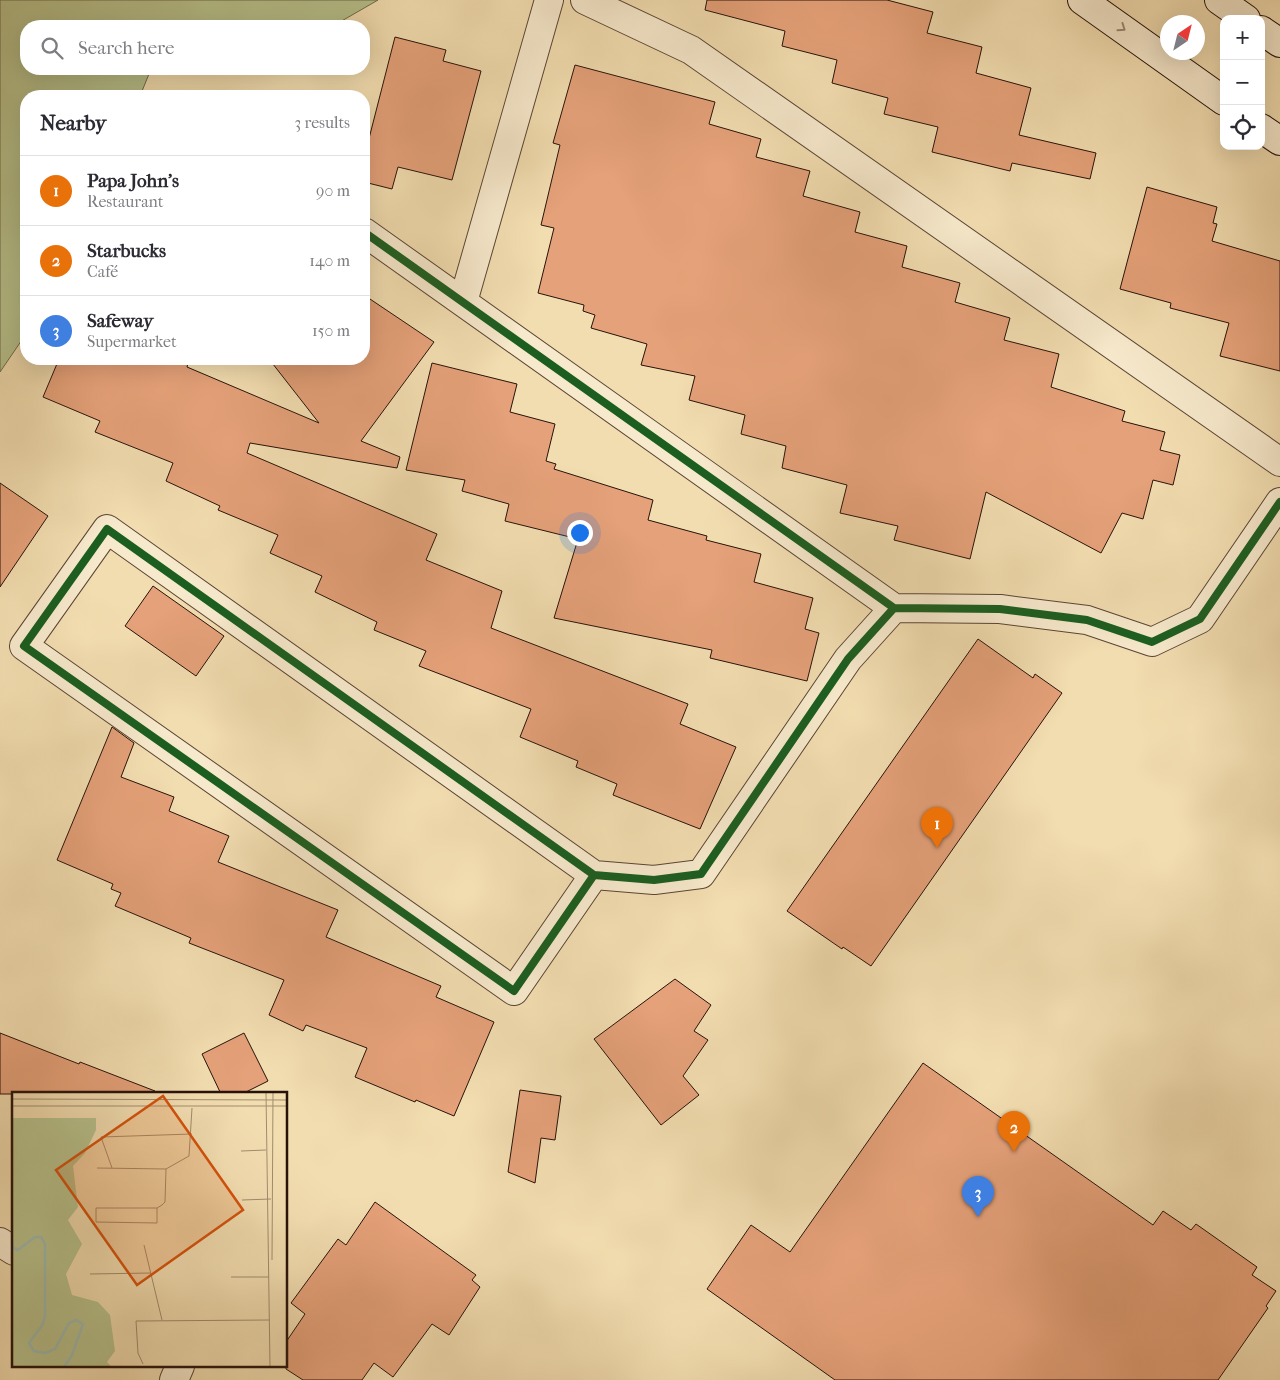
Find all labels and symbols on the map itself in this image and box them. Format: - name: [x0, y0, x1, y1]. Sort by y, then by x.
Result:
- north arrow: [1160, 15, 1205, 60]
- one-way arrow: [1116, 22, 1125, 31]
- your location: [567, 520, 593, 546]
- pin: 1: [921, 807, 953, 848]
- inset map: [12, 1092, 288, 1368]
- pin: 2: [998, 1111, 1030, 1152]
- pin: 3: [962, 1176, 994, 1217]

